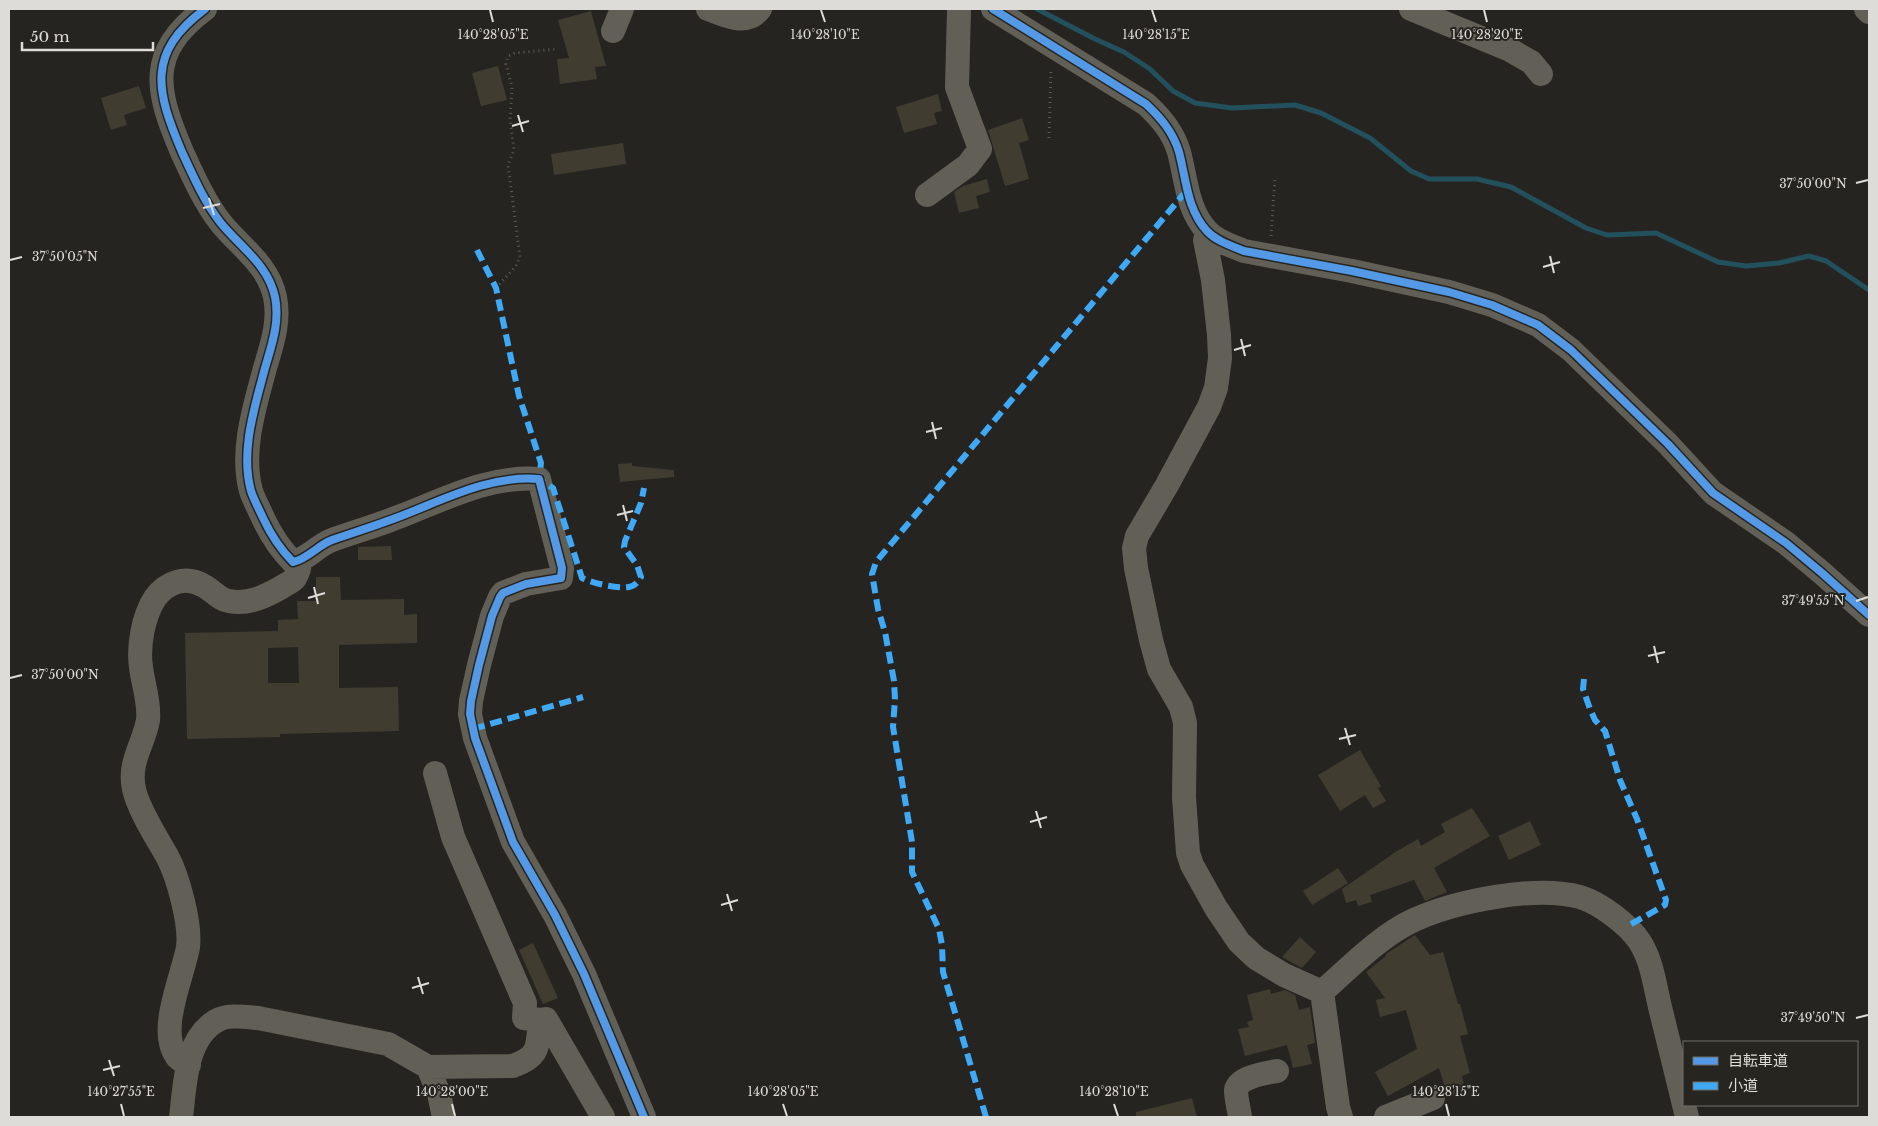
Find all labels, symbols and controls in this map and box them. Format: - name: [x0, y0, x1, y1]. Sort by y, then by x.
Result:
- scale bar: [22, 20, 154, 52]
- text: 50 m: [30, 27, 70, 46]
- text: 140°28'05"E: [458, 27, 529, 42]
- text: 140°28'10"E: [790, 27, 860, 42]
- text: 140°28'15"E: [1122, 27, 1190, 42]
- text: 140°28'20"E: [1451, 27, 1523, 42]
- text: 37°50'00"N: [1779, 176, 1847, 191]
- text: 37°50'05"N: [32, 249, 98, 264]
- text: 37°49'55"N: [1781, 593, 1845, 608]
- text: 37°50'00"N: [31, 667, 99, 682]
- text: 37°49'50"N: [1781, 1010, 1846, 1025]
- legend: [1683, 1041, 1858, 1106]
- text: 自転車道: [1728, 1051, 1788, 1070]
- text: 小道: [1728, 1076, 1758, 1095]
- text: 140°27'55"E: [87, 1084, 155, 1099]
- text: 140°28'00"E: [416, 1084, 489, 1099]
- text: 140°28'05"E: [748, 1084, 819, 1099]
- text: 140°28'10"E: [1079, 1084, 1149, 1099]
- text: 140°28'15"E: [1412, 1084, 1480, 1099]

